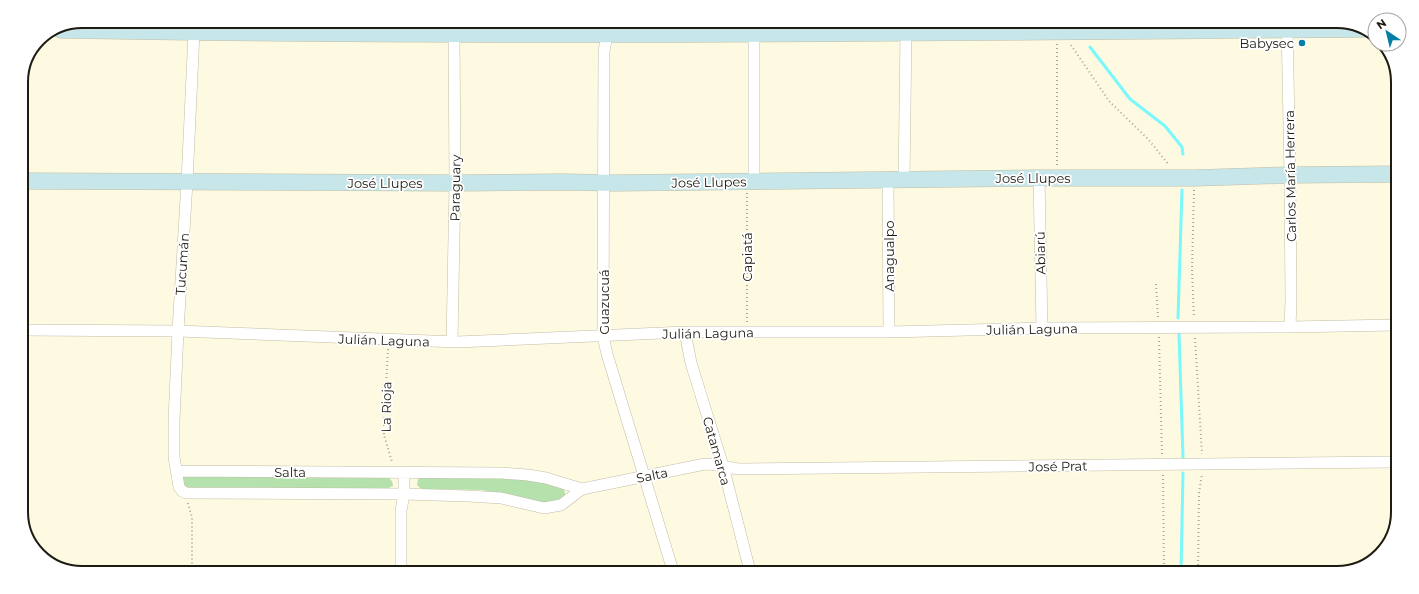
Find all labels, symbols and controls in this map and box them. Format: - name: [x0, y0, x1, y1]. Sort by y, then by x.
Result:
- north arrow: [1367, 12, 1407, 52]
- text: N: [1374, 16, 1389, 32]
- place label: Babysec: [1239, 35, 1294, 51]
- marker: Babysec: [1297, 38, 1307, 48]
- street label: Carlos María Herrera: [1281, 110, 1299, 242]
- street label: Paraguary: [446, 154, 464, 221]
- street label: José Llupes: [994, 170, 1071, 186]
- street label: José Llupes: [670, 173, 747, 191]
- street label: José Llupes: [346, 175, 423, 191]
- street label: Anagualpo: [881, 220, 897, 292]
- street label: Abiarú: [1032, 231, 1048, 275]
- street label: Tucumán: [172, 232, 192, 296]
- street label: Capiatá: [739, 232, 755, 282]
- street label: Guazucuá: [596, 269, 612, 335]
- street label: Julián Laguna: [985, 320, 1078, 338]
- street label: Julián Laguna: [661, 324, 754, 342]
- street label: Julián Laguna: [337, 330, 430, 350]
- street label: La Rioja: [378, 381, 394, 433]
- street label: Catamarca: [700, 415, 734, 487]
- street label: José Prat: [1027, 457, 1088, 475]
- street label: Salta: [274, 464, 306, 480]
- street label: Salta: [635, 464, 669, 486]

